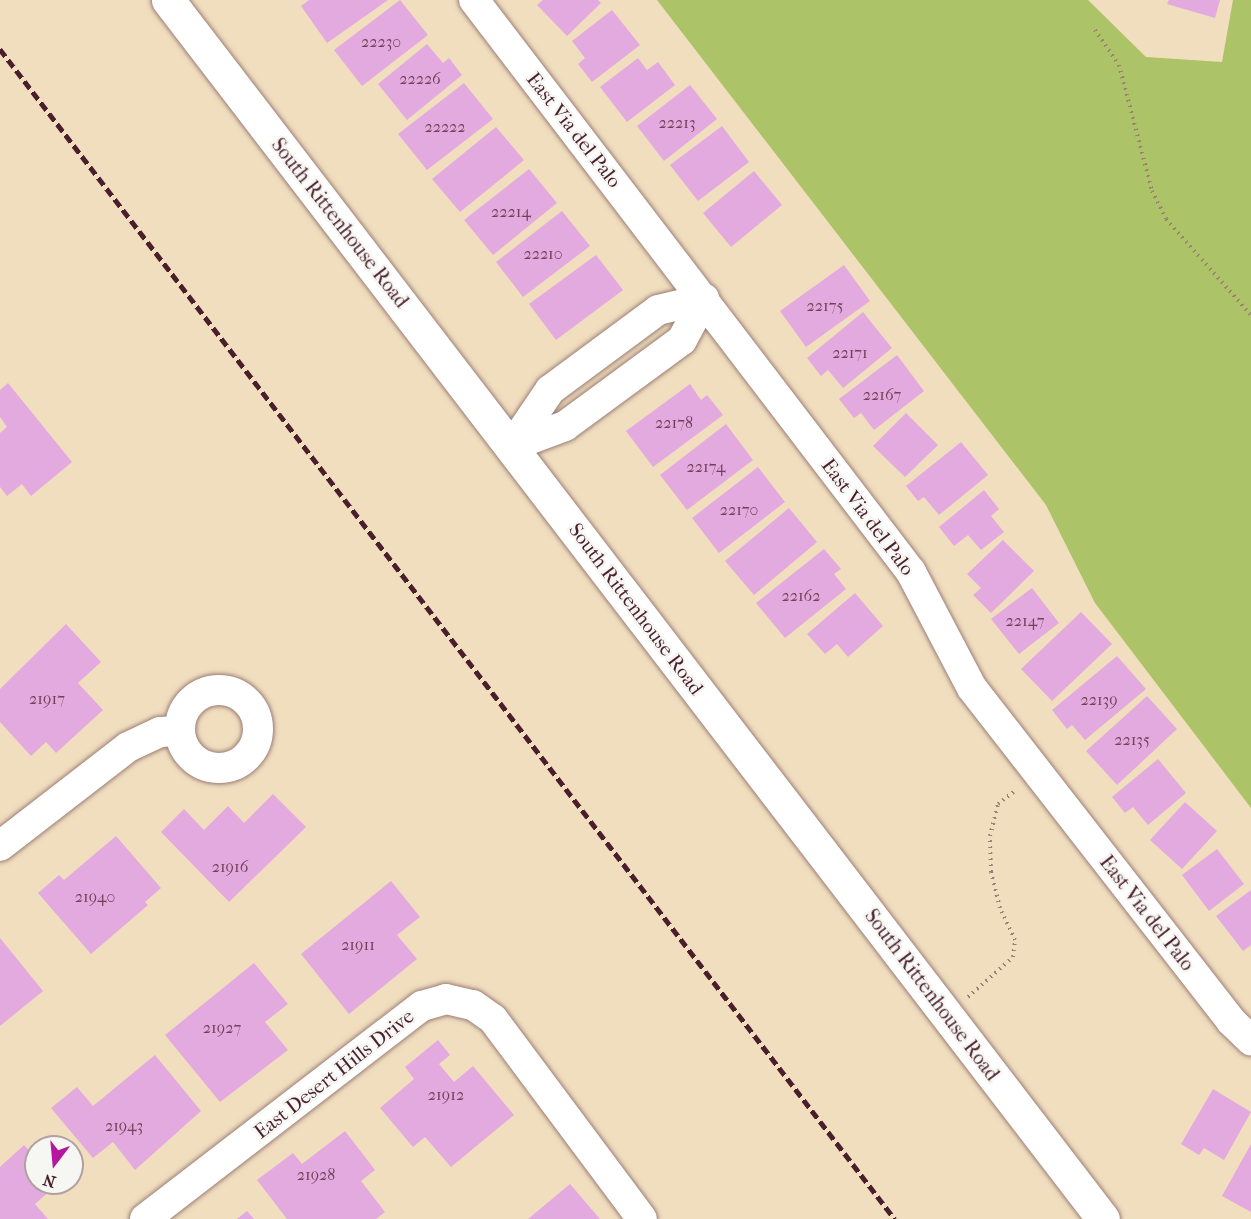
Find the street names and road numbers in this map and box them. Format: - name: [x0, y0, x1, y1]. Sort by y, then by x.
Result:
- street label: East Via del Palo: [521, 68, 627, 192]
- street label: South Rittenhouse Road: [266, 133, 414, 313]
- street label: East Via del Palo: [816, 454, 920, 580]
- street label: South Rittenhouse Road: [564, 518, 708, 700]
- street label: East Via del Palo: [1094, 851, 1200, 975]
- street label: South Rittenhouse Road: [860, 904, 1004, 1086]
- street label: East Desert Hills Drive: [249, 1004, 419, 1144]

